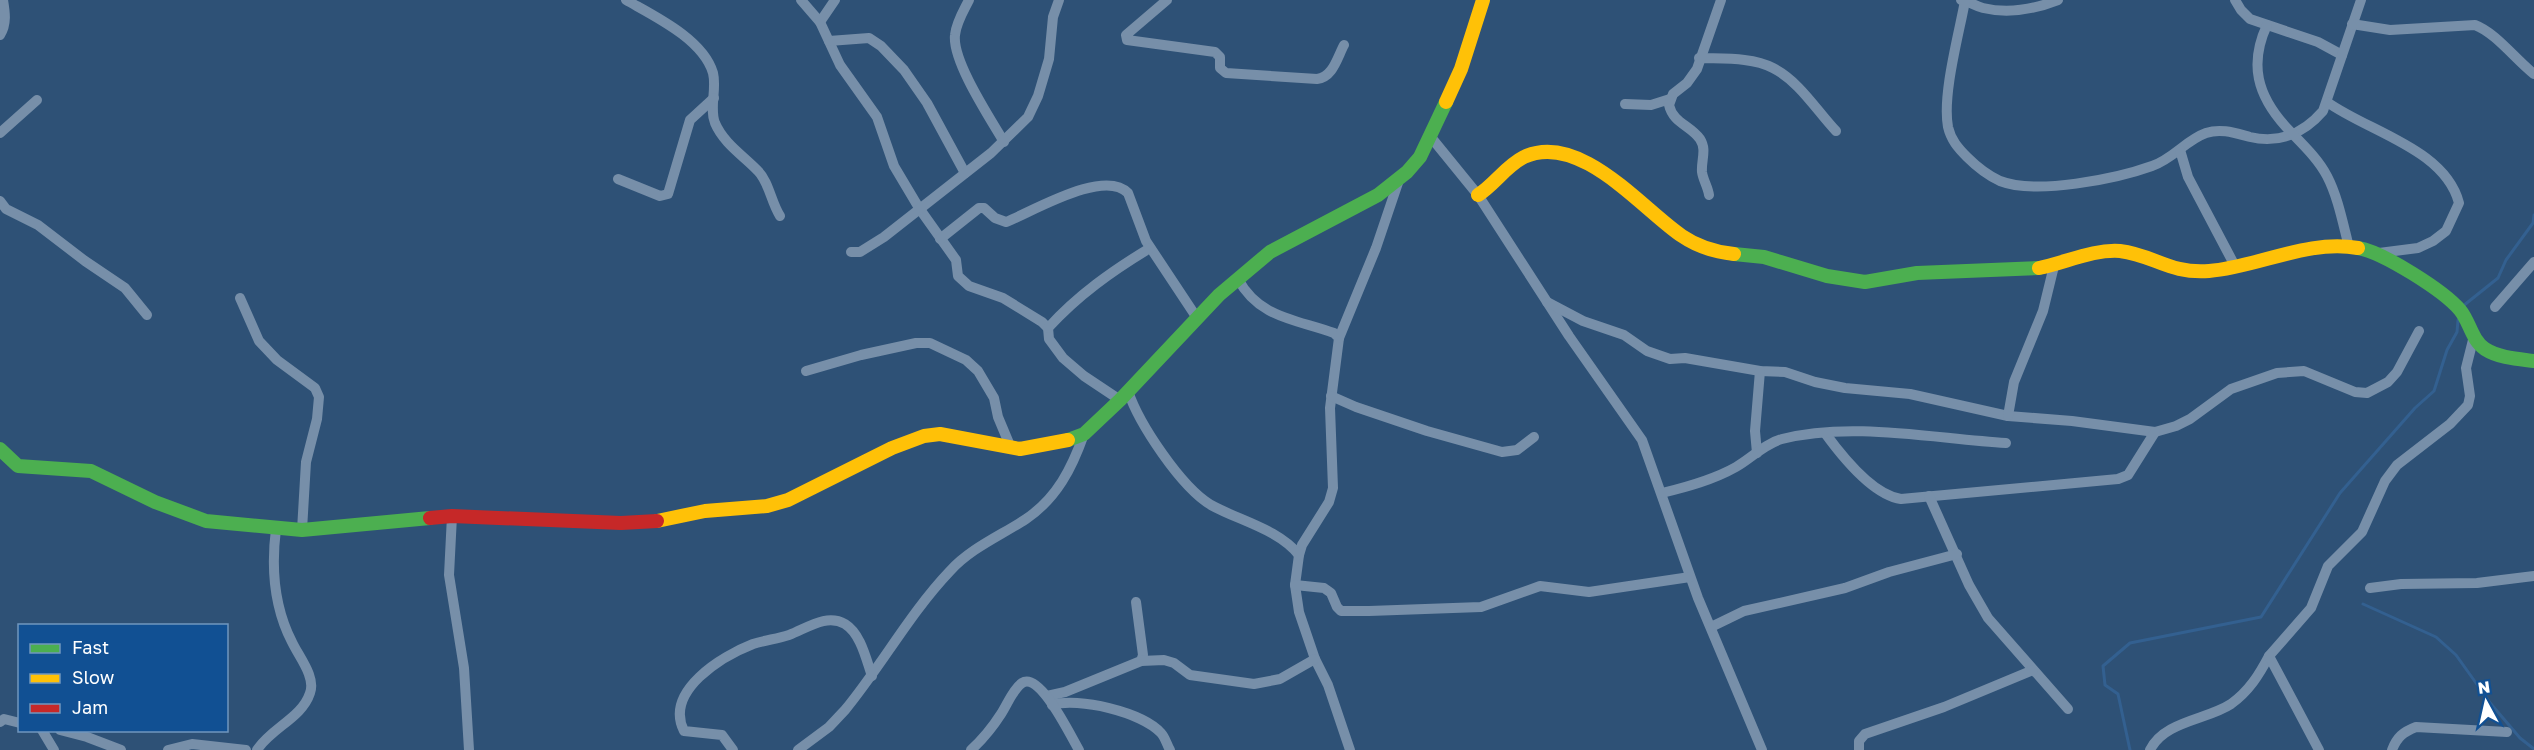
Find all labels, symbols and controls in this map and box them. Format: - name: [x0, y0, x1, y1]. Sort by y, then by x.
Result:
- legend: [18, 624, 228, 732]
- text: Fast: [72, 636, 109, 658]
- text: Slow: [72, 666, 115, 688]
- north arrow: [2456, 672, 2516, 732]
- text: N: [2476, 676, 2491, 698]
- text: Jam: [72, 696, 108, 718]

